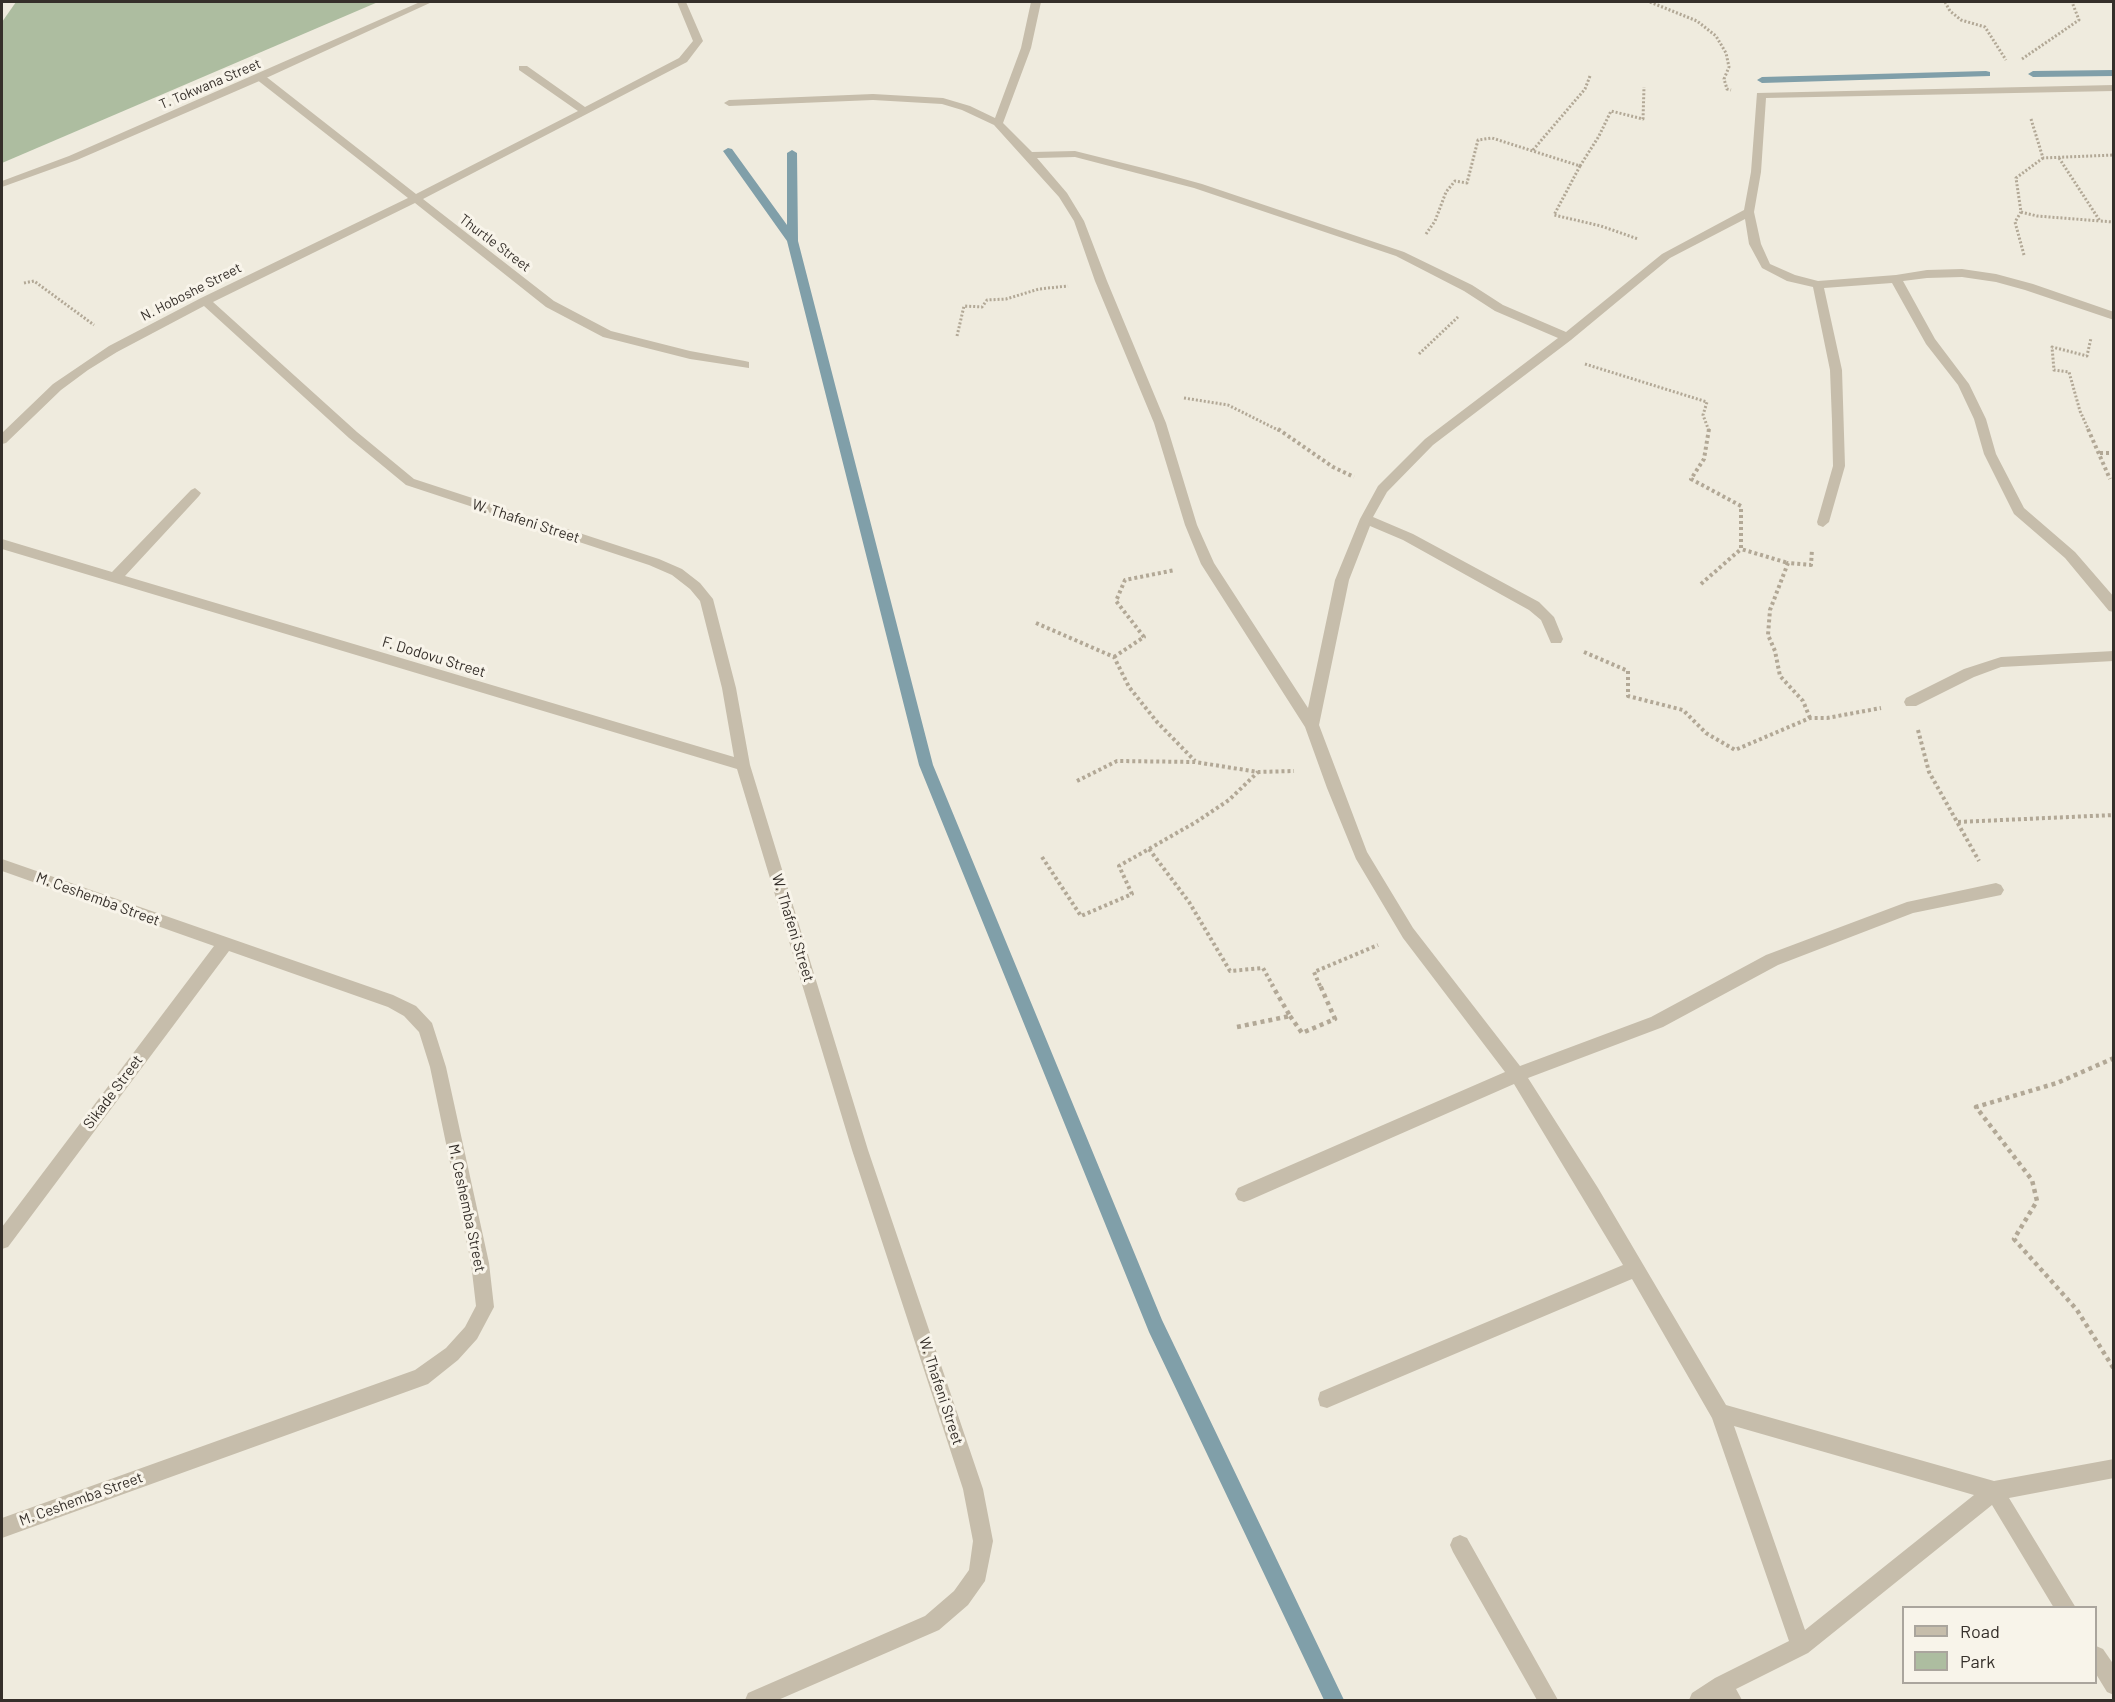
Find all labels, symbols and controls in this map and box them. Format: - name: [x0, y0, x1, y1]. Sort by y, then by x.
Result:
- street label: T. Tokwana Street: [157, 55, 263, 113]
- street label: Thurtle Street: [456, 211, 534, 275]
- street label: N. Hoboshe Street: [138, 259, 244, 325]
- street label: W. Thafeni Street: [470, 495, 582, 547]
- street label: F. Dodovu Street: [380, 633, 488, 681]
- street label: M. Ceshemba Street: [34, 868, 162, 930]
- street label: W. Thafeni Street: [768, 872, 818, 984]
- street label: Sikade Street: [79, 1052, 147, 1132]
- street label: M. Ceshemba Street: [445, 1142, 489, 1274]
- street label: W. Thafeni Street: [915, 1335, 967, 1447]
- street label: M. Ceshemba Street: [17, 1468, 145, 1530]
- legend: [1902, 1606, 2097, 1684]
- text: Road: [1960, 1620, 2000, 1642]
- text: Park: [1960, 1650, 1995, 1672]

